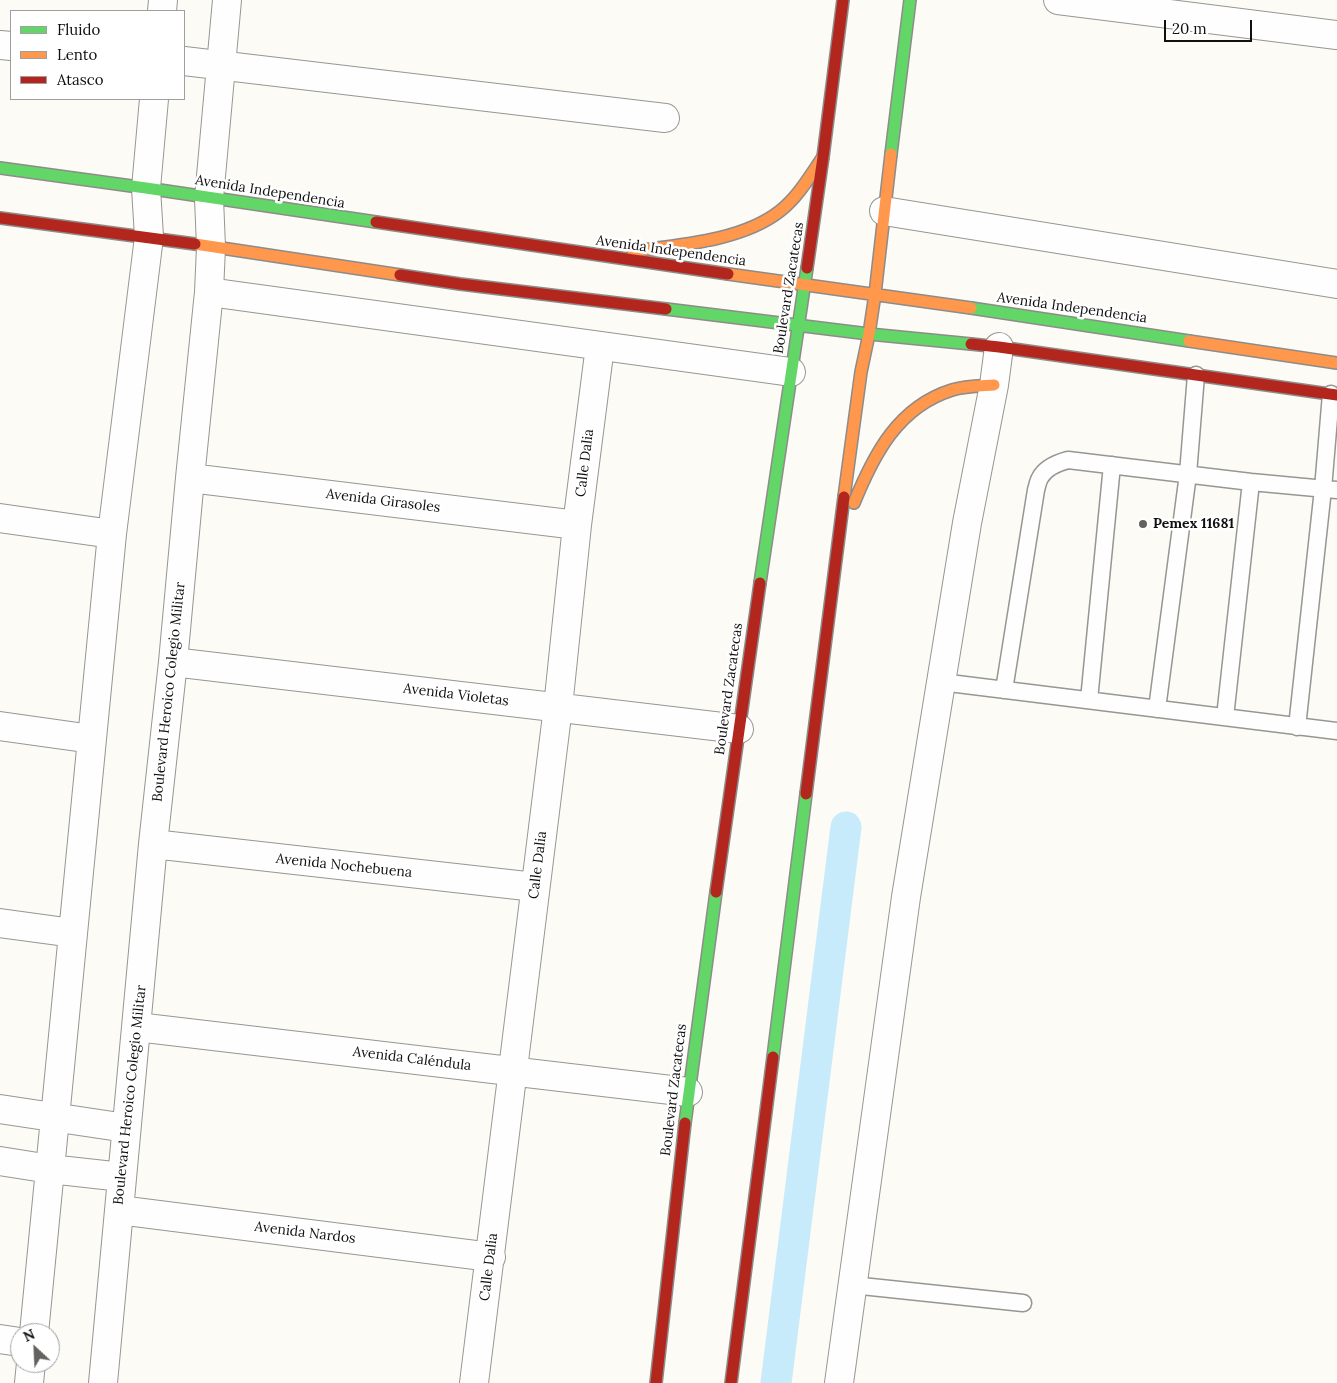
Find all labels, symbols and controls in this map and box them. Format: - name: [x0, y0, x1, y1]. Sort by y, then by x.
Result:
- legend: [10, 10, 185, 100]
- scale bar: [1167, 10, 1254, 42]
- text: 20 m: [1172, 19, 1207, 38]
- text: Fluido: [57, 20, 100, 39]
- text: Lento: [57, 45, 97, 64]
- text: Atasco: [57, 70, 103, 89]
- street label: Avenida Independencia: [194, 172, 346, 212]
- street label: Boulevard Zacatecas: [770, 221, 808, 355]
- street label: Avenida Independencia: [595, 232, 747, 270]
- street label: Avenida Independencia: [996, 289, 1148, 327]
- street label: Calle Dalia: [572, 428, 598, 498]
- street label: Avenida Girasoles: [325, 486, 441, 516]
- place label: Pemex 11681: [1153, 516, 1234, 532]
- marker: Pemex 11681: [1137, 518, 1149, 530]
- street label: Boulevard Heroico Colegio Militar: [149, 581, 189, 803]
- street label: Boulevard Zacatecas: [711, 622, 747, 756]
- street label: Avenida Violetas: [402, 680, 510, 710]
- street label: Calle Dalia: [525, 830, 551, 900]
- street label: Avenida Nochebuena: [275, 850, 413, 882]
- street label: Boulevard Heroico Colegio Militar: [110, 984, 150, 1206]
- street label: Boulevard Zacatecas: [658, 1023, 690, 1157]
- street label: Avenida Caléndula: [352, 1043, 472, 1075]
- street label: Avenida Nardos: [254, 1218, 356, 1248]
- street label: Calle Dalia: [476, 1232, 502, 1302]
- north arrow: [10, 1323, 60, 1373]
- text: N: [20, 1325, 38, 1346]

